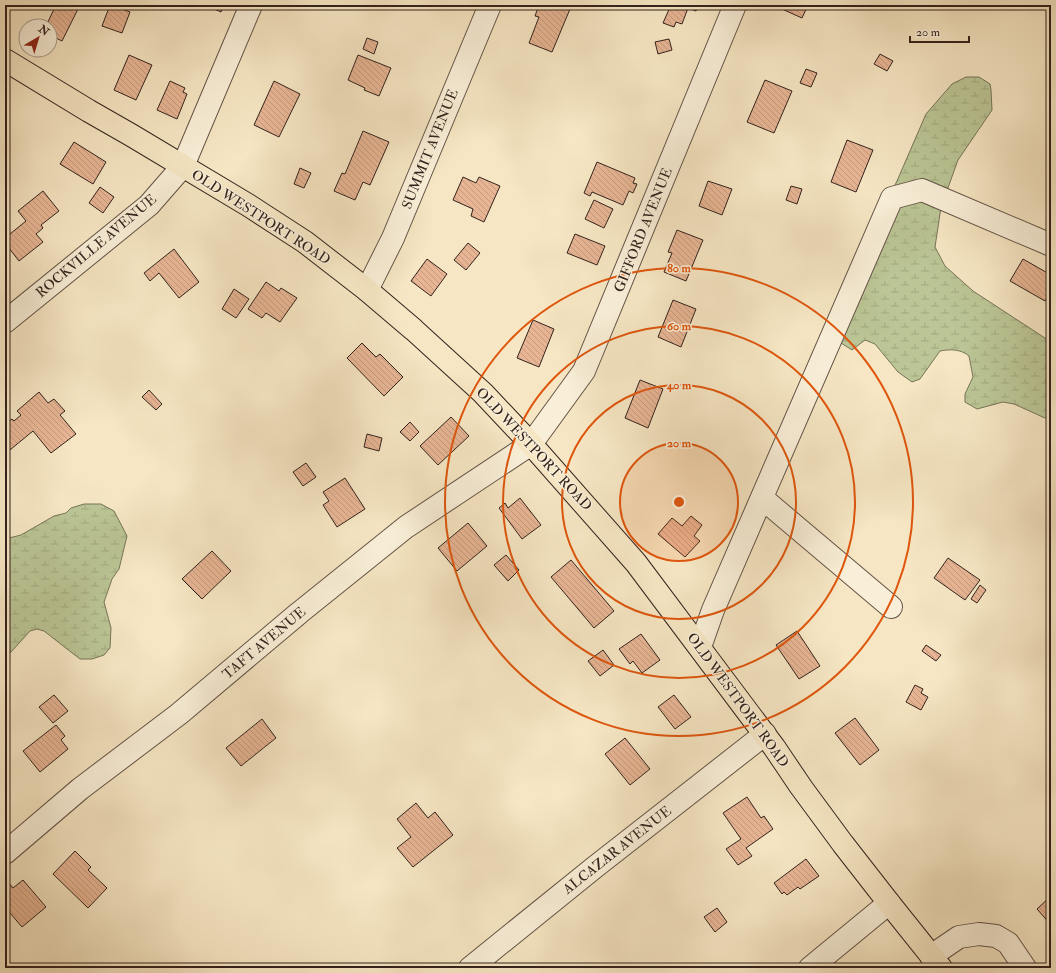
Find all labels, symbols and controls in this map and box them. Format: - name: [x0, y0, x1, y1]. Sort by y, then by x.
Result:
- north arrow: [18, 18, 58, 58]
- scale bar: [910, 18, 969, 44]
- text: N: [35, 22, 53, 39]
- text: 20 m: [916, 25, 941, 40]
- street label: SUMMIT AVENUE: [398, 86, 462, 212]
- street label: GIFFORD AVENUE: [610, 165, 676, 295]
- street label: OLD WESTPORT ROAD: [188, 166, 334, 268]
- street label: ROCKVILLE AVENUE: [32, 191, 160, 301]
- text: 80 m: [667, 261, 691, 276]
- text: 60 m: [667, 319, 692, 334]
- text: 40 m: [666, 378, 692, 393]
- street label: OLD WESTPORT ROAD: [473, 384, 595, 514]
- text: 20 m: [667, 436, 692, 451]
- centre of rings: [672, 495, 686, 509]
- street label: TAFT AVENUE: [219, 603, 309, 683]
- street label: OLD WESTPORT ROAD: [683, 629, 793, 771]
- street label: ALCAZAR AVENUE: [559, 802, 675, 898]

